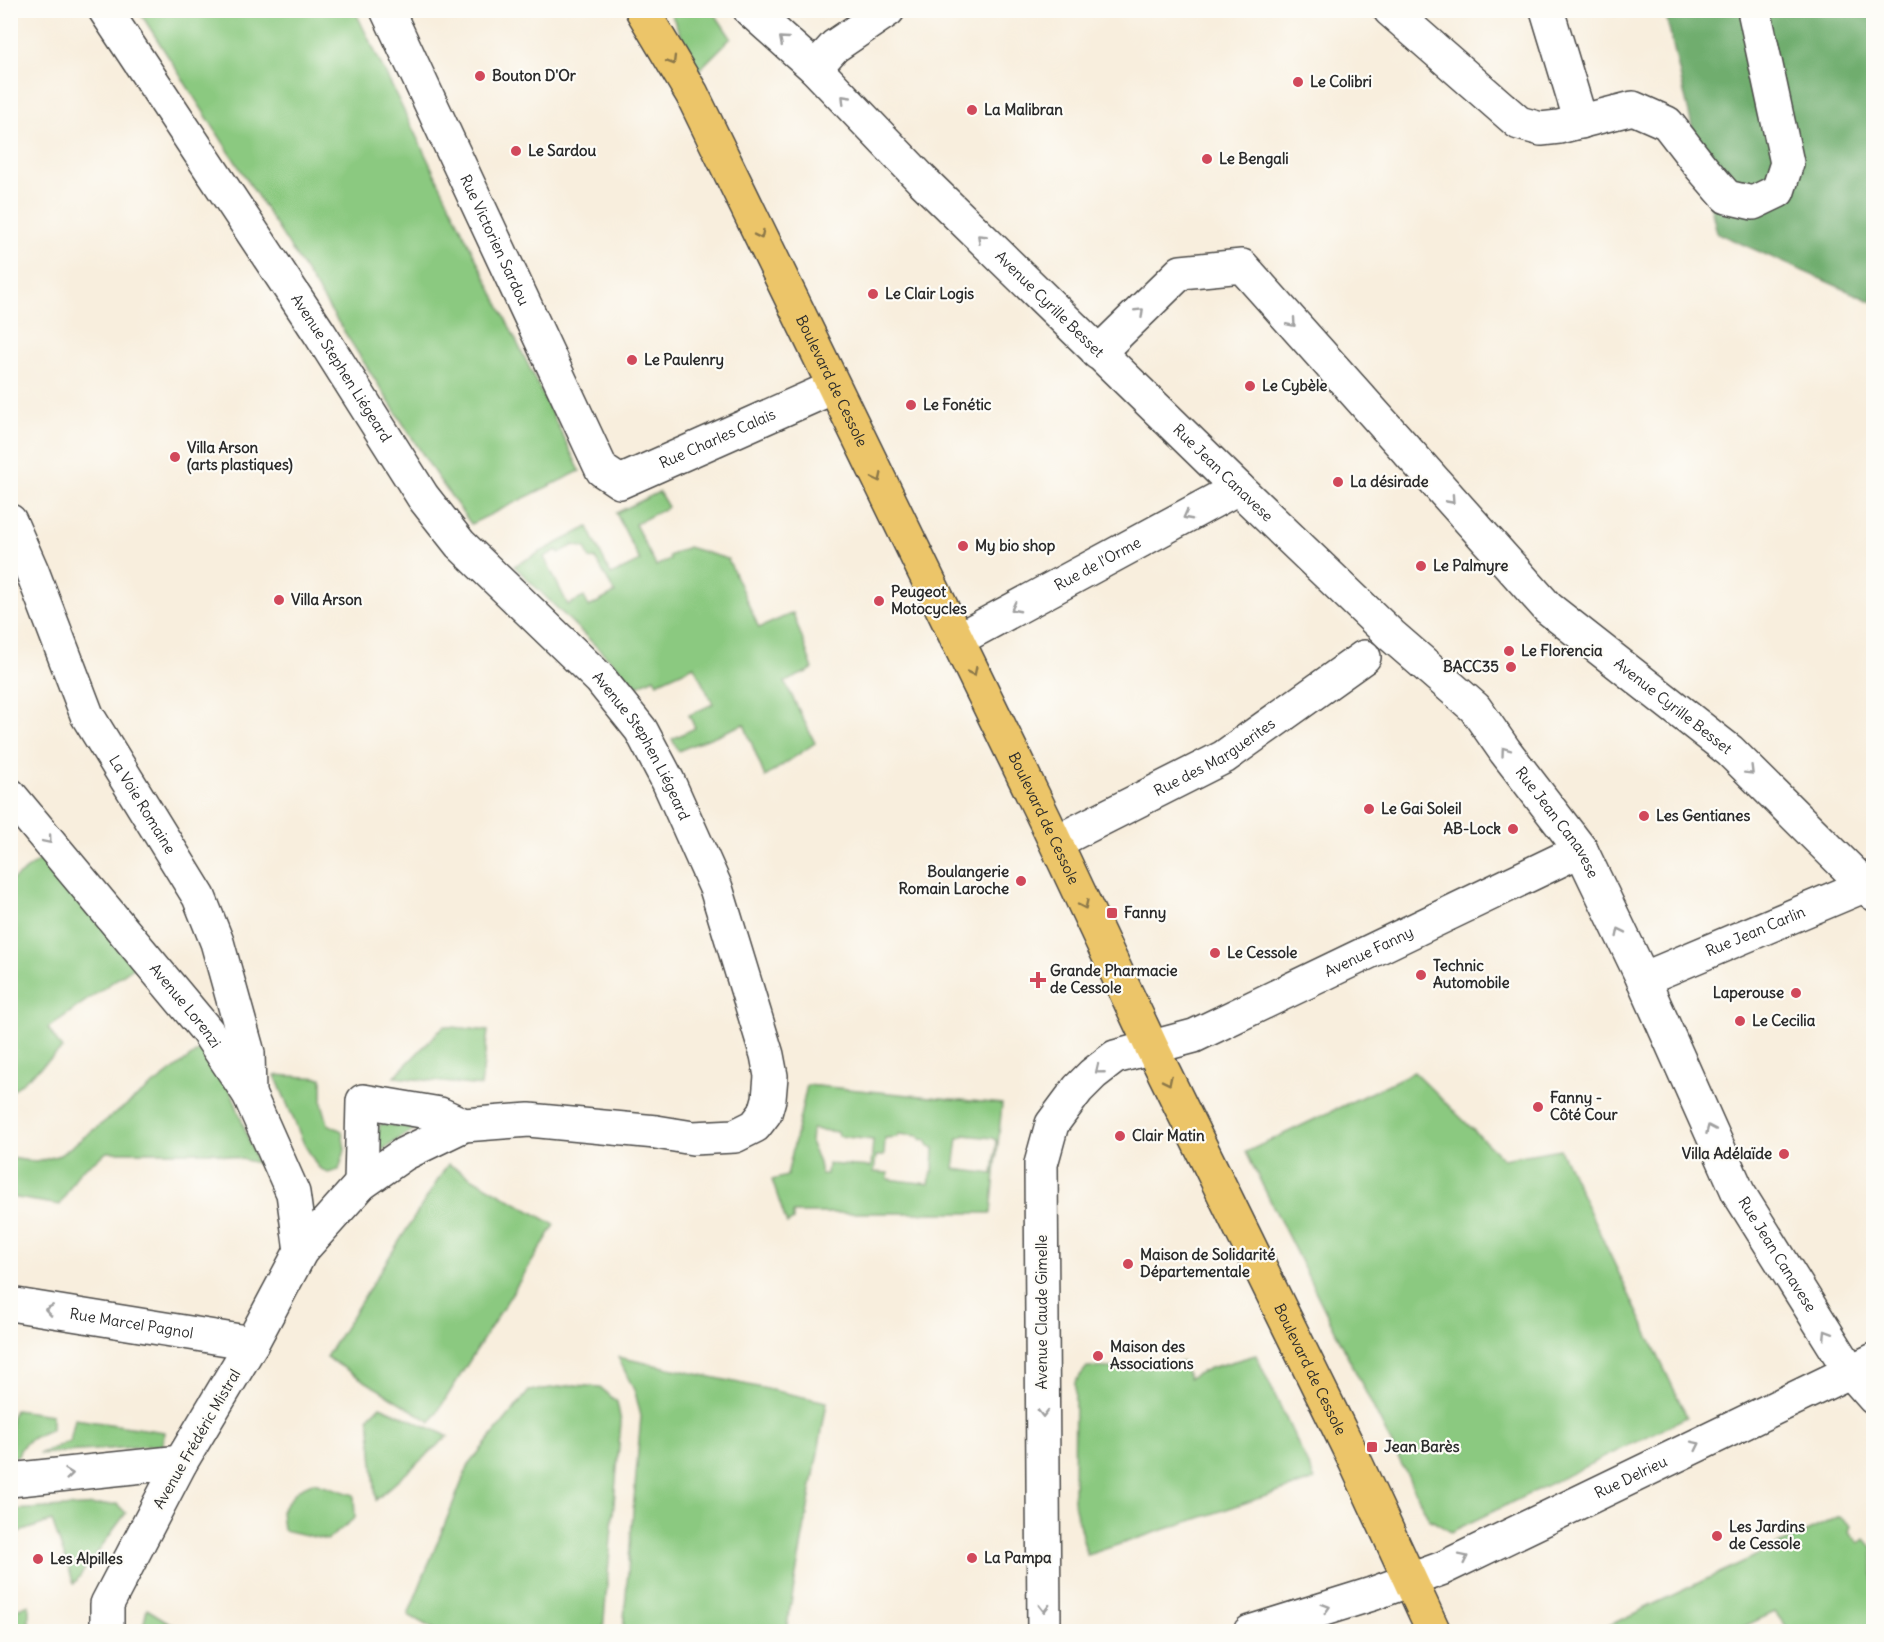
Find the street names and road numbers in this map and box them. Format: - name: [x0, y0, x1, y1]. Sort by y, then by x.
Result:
- street label: Rue Victorien Sardou: [456, 171, 534, 309]
- street label: Avenue Cyrille Besset: [991, 247, 1108, 361]
- street label: Avenue Stephen Liégeard: [287, 290, 396, 446]
- street label: Boulevard de Cessole: [792, 312, 872, 450]
- street label: Rue Charles Calais: [656, 404, 779, 472]
- street label: Rue Jean Canavese: [1169, 420, 1277, 526]
- street label: Rue de l'Orme: [1051, 532, 1144, 595]
- street label: Avenue Cyrille Besset: [1610, 654, 1736, 758]
- street label: Avenue Stephen Liégeard: [589, 667, 694, 823]
- street label: Rue des Marguerites: [1150, 713, 1279, 800]
- street label: Boulevard de Cessole: [1004, 749, 1084, 887]
- street label: La Voie Romaine: [105, 752, 180, 857]
- street label: Rue Jean Canavese: [1512, 763, 1603, 881]
- street label: Rue Jean Carlin: [1703, 902, 1808, 961]
- street label: Avenue Fanny: [1321, 922, 1416, 981]
- street label: Avenue Lorenzi: [146, 959, 225, 1051]
- street label: Rue Jean Canavese: [1734, 1193, 1821, 1315]
- street label: Avenue Claude Gimelle: [1032, 1235, 1051, 1389]
- street label: Boulevard de Cessole: [1270, 1300, 1351, 1438]
- street label: Rue Marcel Pagnol: [68, 1304, 195, 1342]
- street label: Avenue Frédéric Mistral: [149, 1365, 244, 1512]
- street label: Rue Delrieu: [1591, 1451, 1670, 1502]

